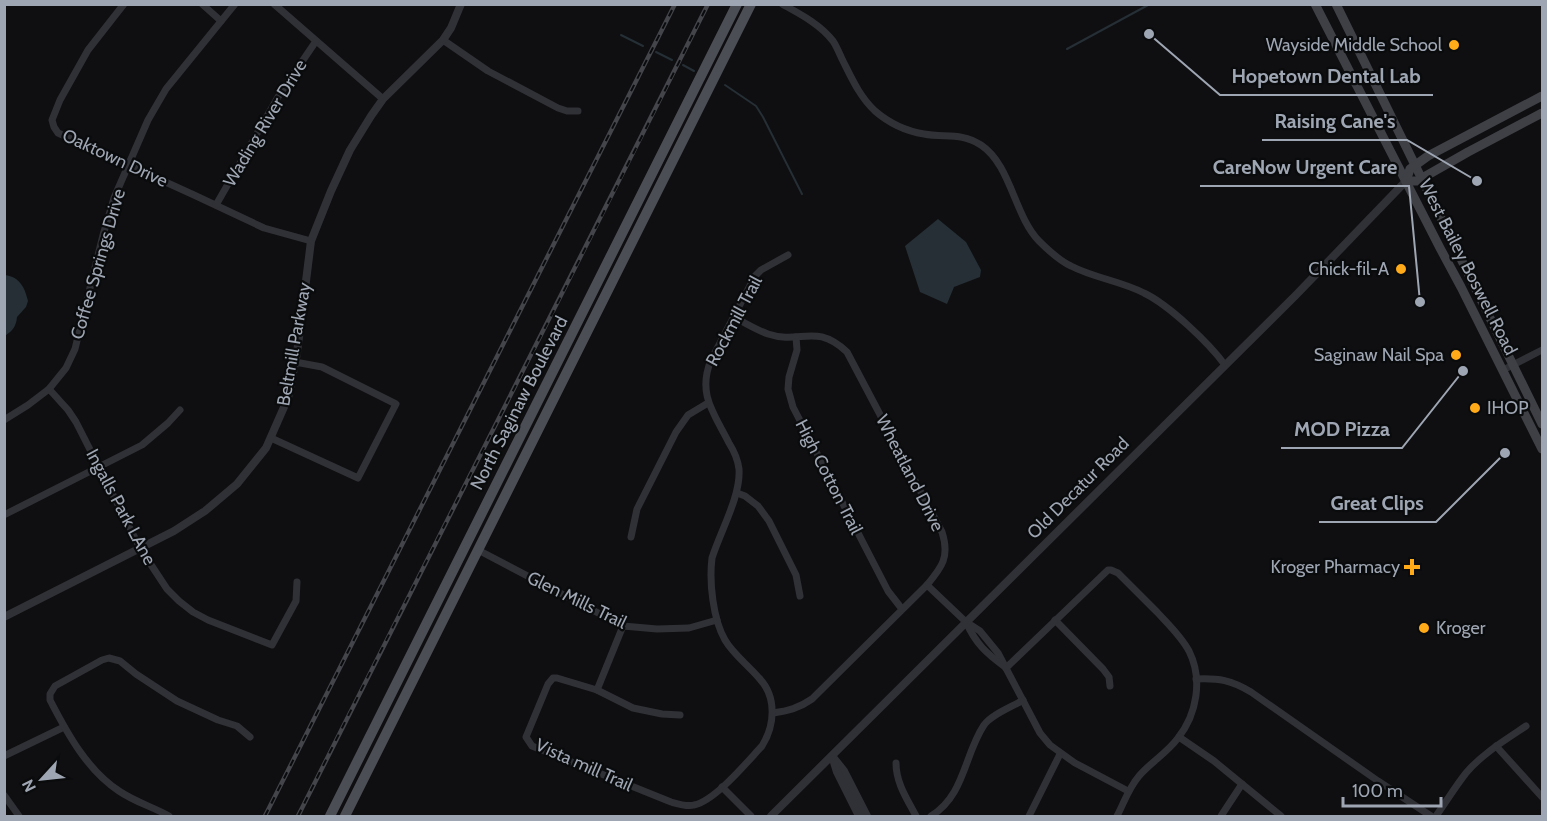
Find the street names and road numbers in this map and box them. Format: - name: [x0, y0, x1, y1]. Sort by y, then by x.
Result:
- street label: Wading River Drive: [218, 55, 312, 191]
- street label: Oaktown Drive: [59, 124, 171, 192]
- street label: West Bailey Boswell Road: [1414, 175, 1522, 359]
- street label: Coffee Springs Drive: [66, 186, 130, 342]
- street label: Rockmill Trail: [701, 271, 767, 370]
- street label: Beltmill Parkway: [272, 280, 316, 408]
- street label: North Saginaw Boulevard: [466, 312, 572, 494]
- street label: Wheatland Drive: [871, 411, 949, 535]
- street label: High Cotton Trail: [791, 416, 868, 539]
- street label: Old Decatur Road: [1022, 432, 1134, 544]
- street label: Ingalls Park LAne: [81, 445, 161, 569]
- street label: Glen Mills Trail: [524, 566, 631, 634]
- street label: Vista mill Trail: [532, 734, 637, 797]

